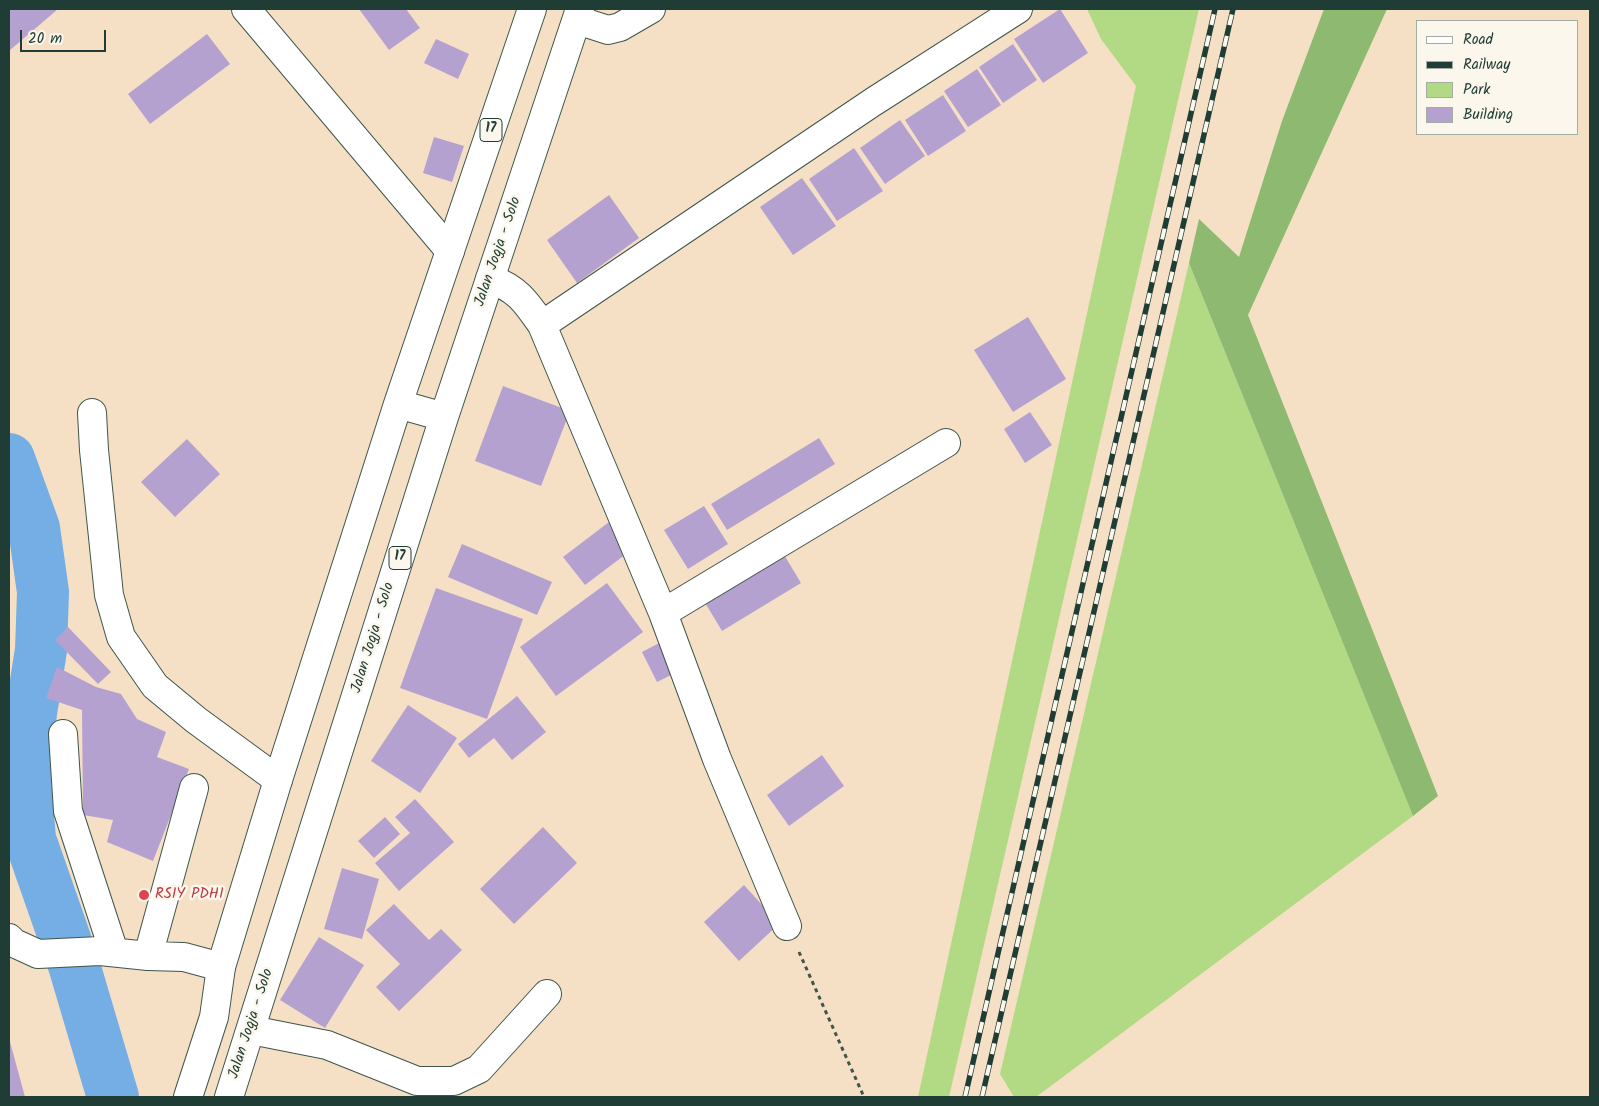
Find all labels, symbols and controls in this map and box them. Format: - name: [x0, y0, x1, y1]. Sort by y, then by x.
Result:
- scale bar: [22, 20, 109, 52]
- legend: [1416, 20, 1579, 135]
- text: 20 m: [28, 27, 62, 51]
- text: Road: [1463, 28, 1493, 52]
- text: Railway: [1463, 53, 1510, 77]
- text: Park: [1463, 78, 1490, 102]
- text: Building: [1463, 103, 1513, 127]
- road number: 17: [480, 118, 502, 142]
- street label: Jalan Jogja - Solo: [472, 195, 526, 309]
- road number: 17: [389, 546, 411, 570]
- street label: Jalan Jogja - Solo: [349, 581, 399, 695]
- place label: RSIY PDHI: [155, 886, 224, 904]
- marker: RSIY PDHI: [137, 888, 151, 902]
- street label: Jalan Jogja - Solo: [226, 967, 278, 1081]

